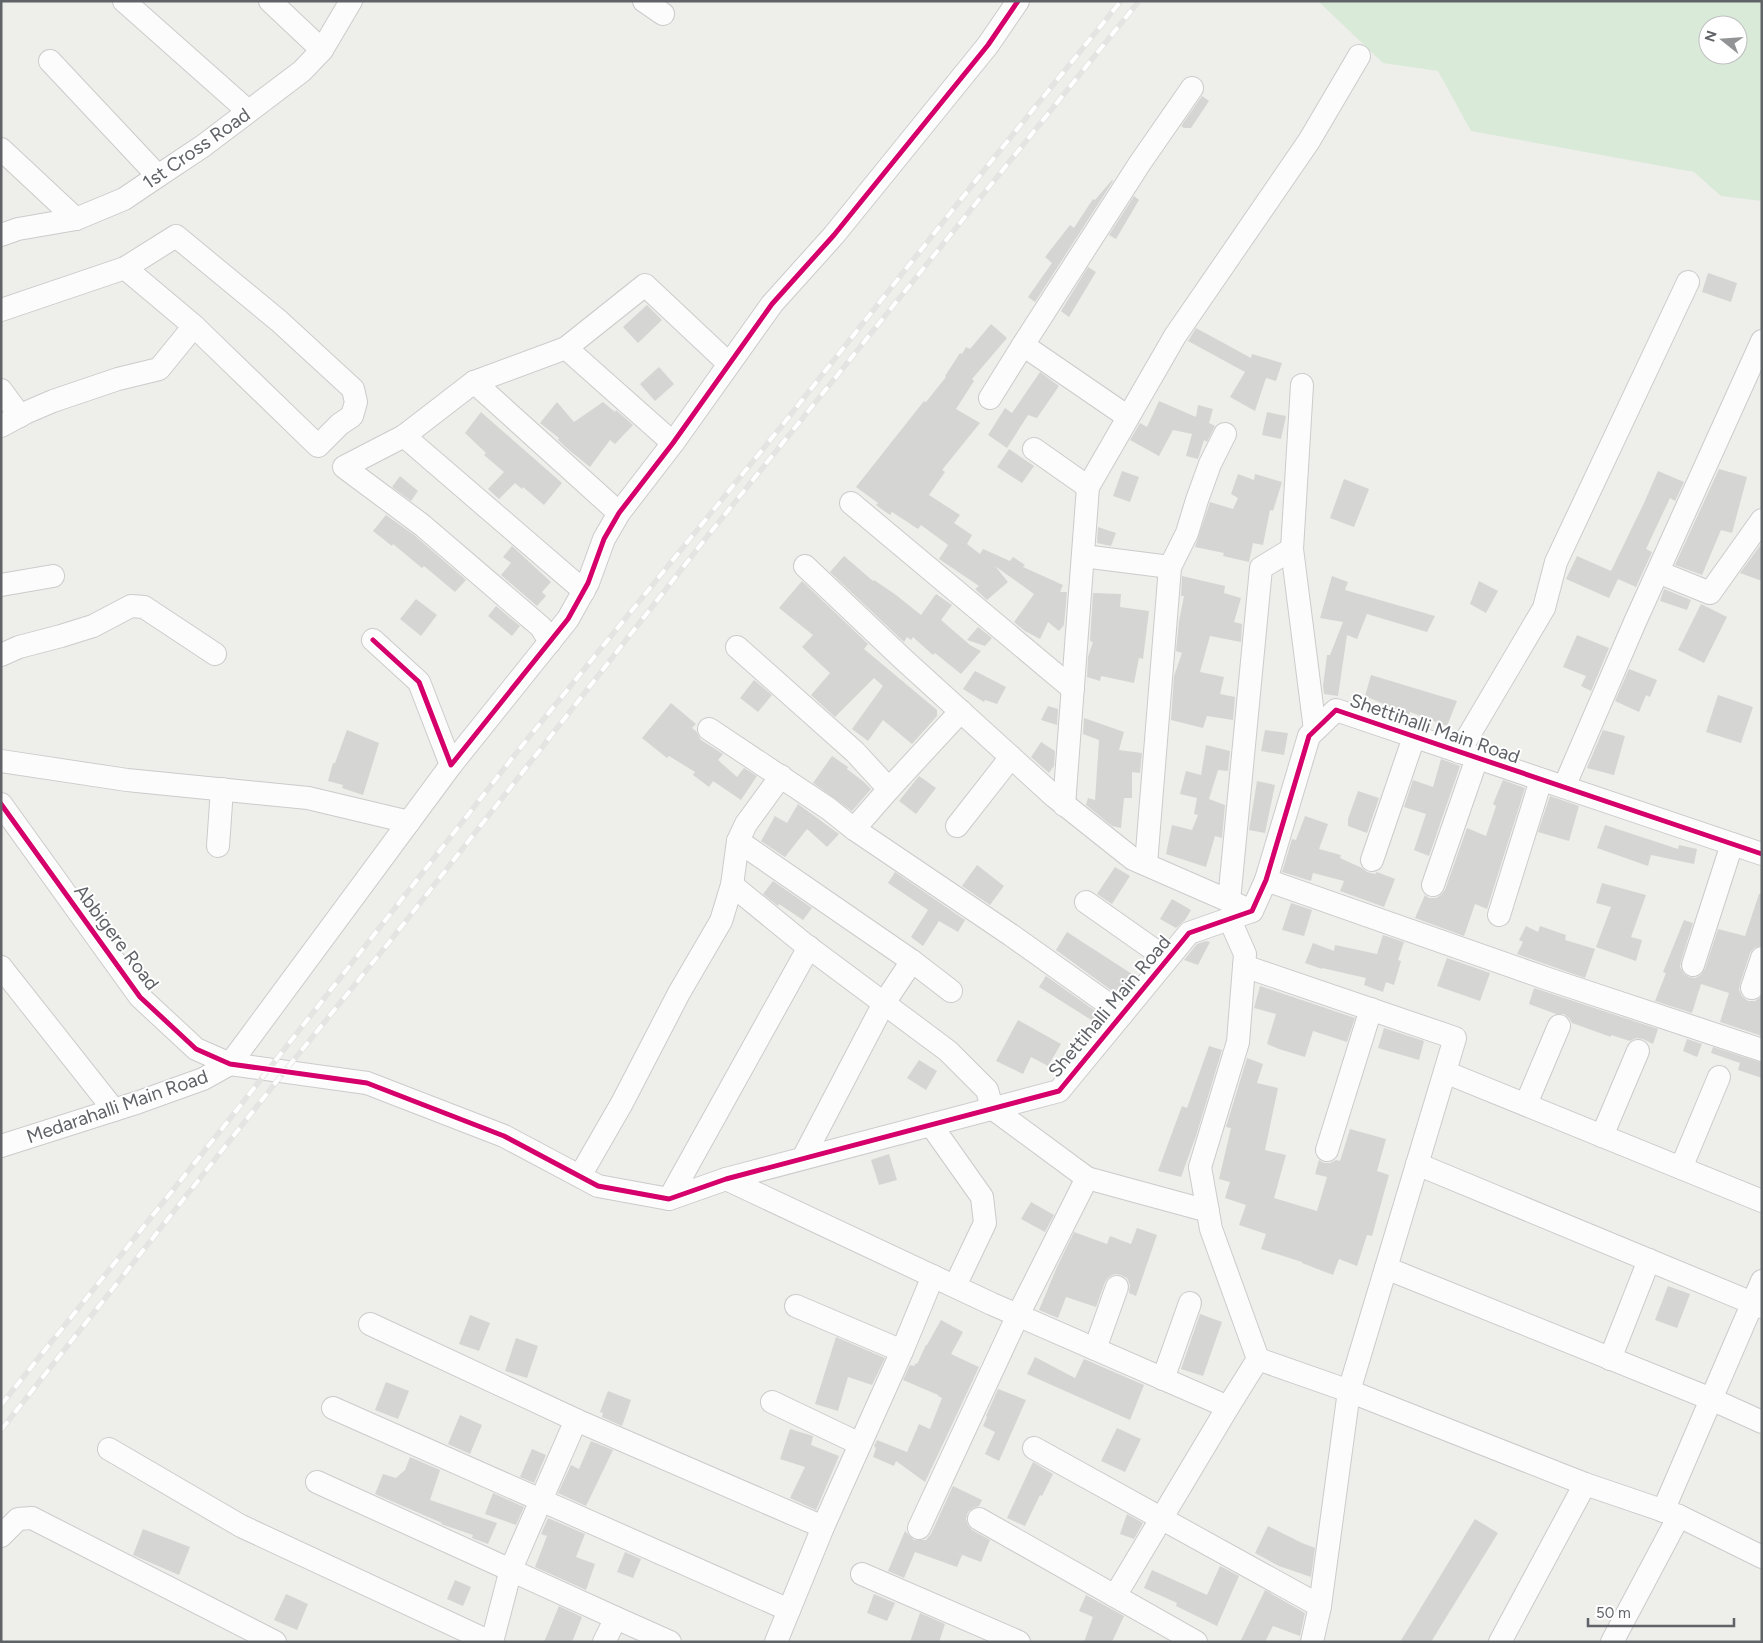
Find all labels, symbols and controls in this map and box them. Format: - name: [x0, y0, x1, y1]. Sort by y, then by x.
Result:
- north arrow: [1698, 15, 1748, 65]
- text: N: [1701, 29, 1721, 44]
- street label: 1st Cross Road: [138, 103, 254, 194]
- street label: Shettihalli Main Road: [1347, 689, 1523, 768]
- street label: Abbigere Road: [69, 880, 164, 995]
- street label: Shettihalli Main Road: [1043, 931, 1176, 1082]
- street label: Medarahalli Main Road: [23, 1065, 211, 1148]
- scale bar: [1588, 1596, 1734, 1628]
- text: 50 m: [1596, 1604, 1631, 1622]

